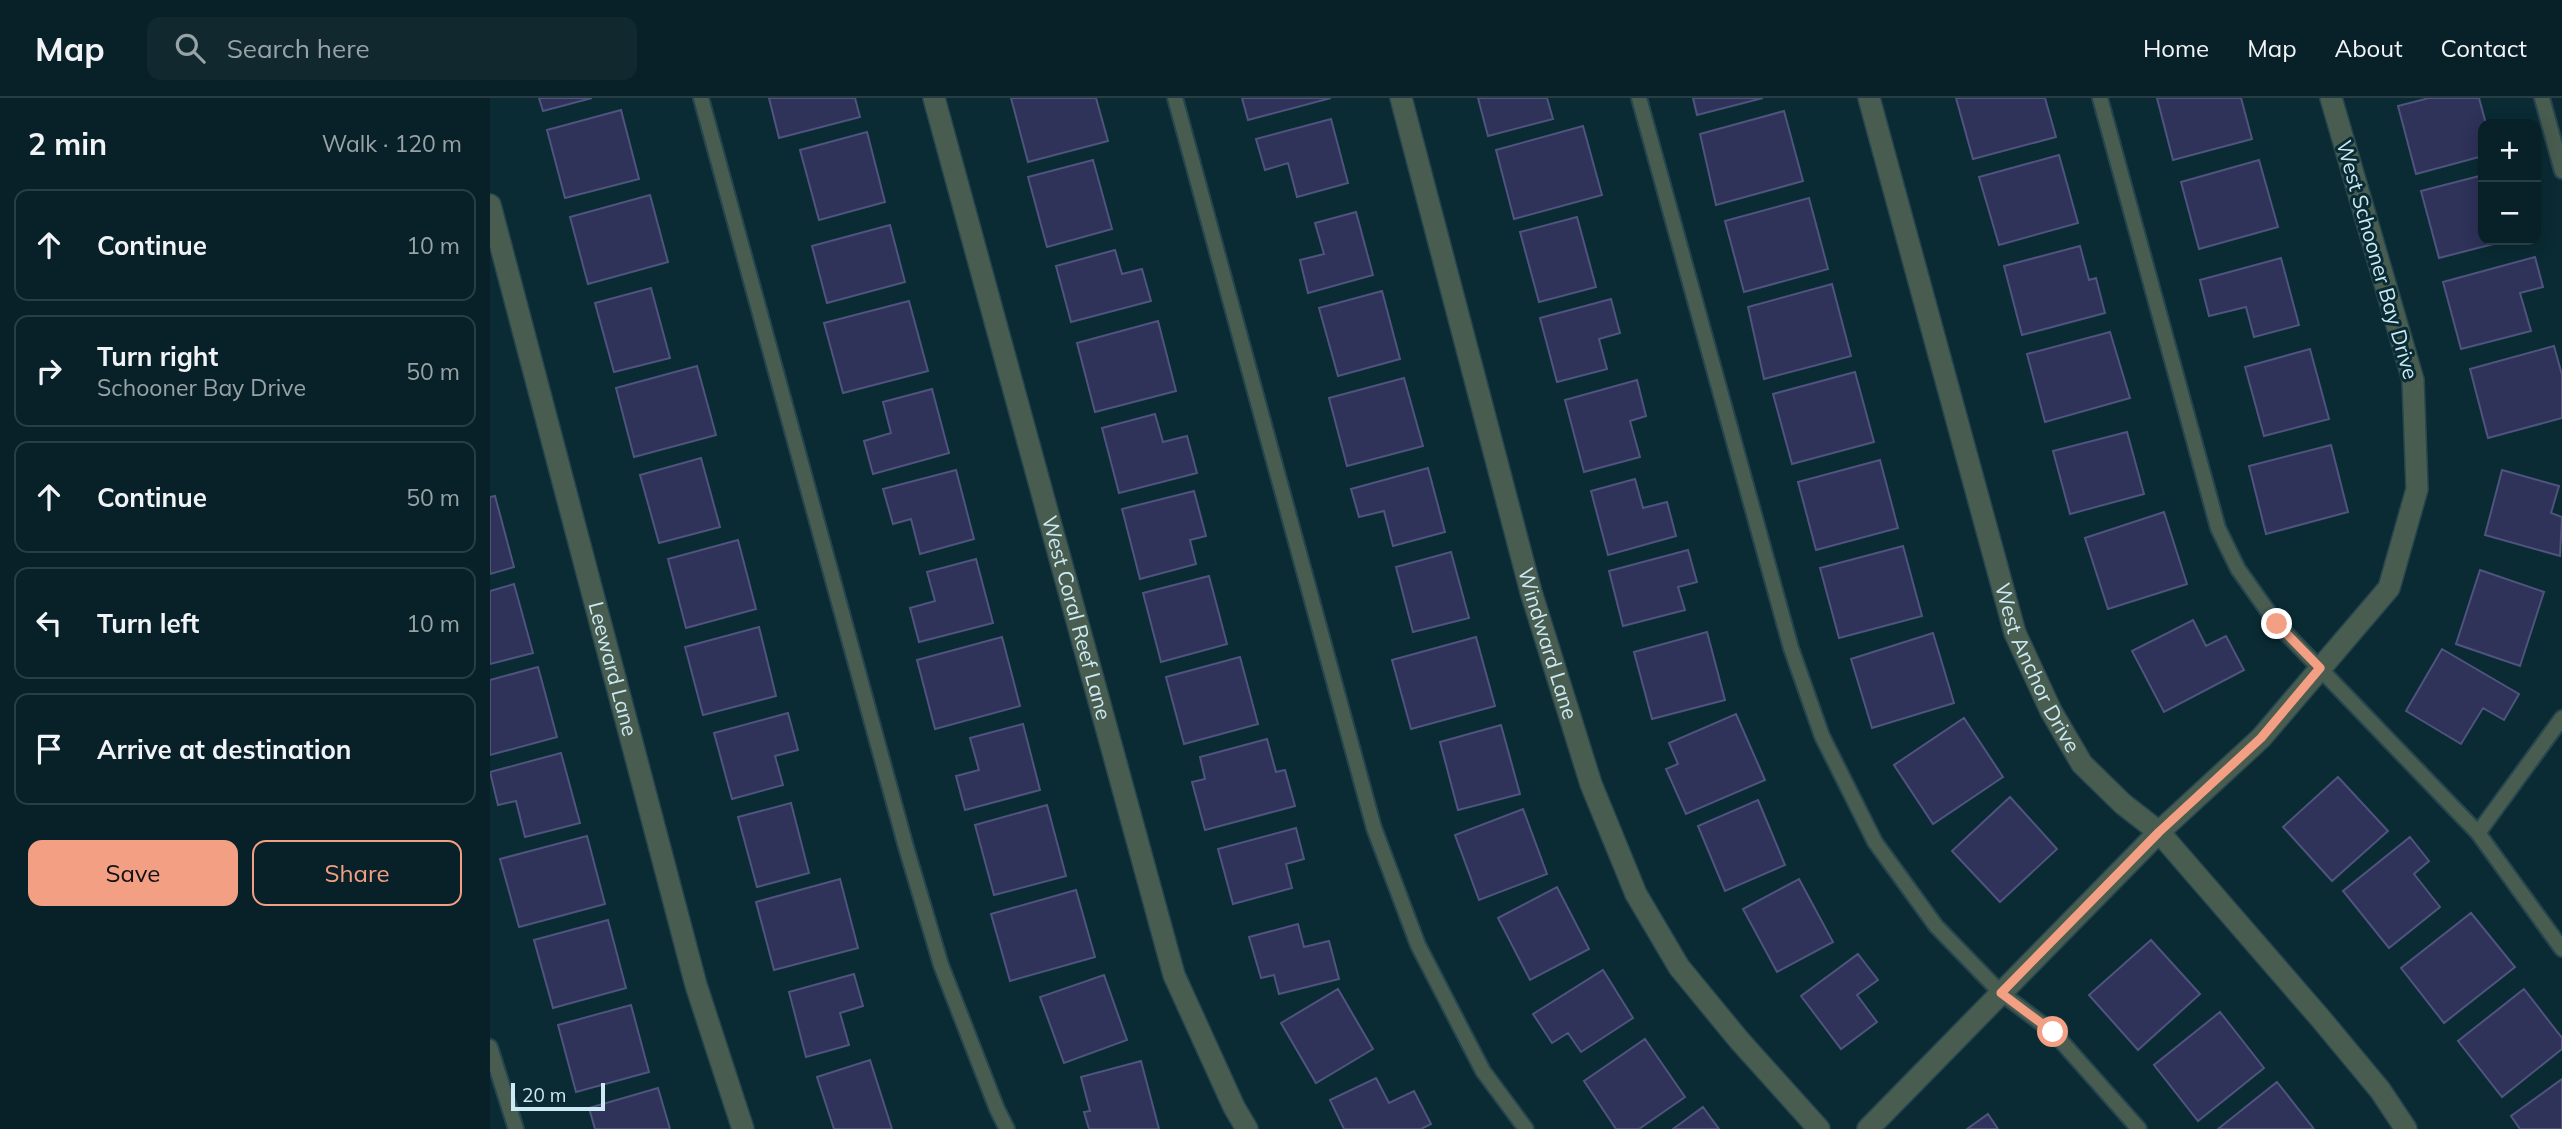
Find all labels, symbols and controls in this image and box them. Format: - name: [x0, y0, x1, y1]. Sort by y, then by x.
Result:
- search box: [147, 17, 637, 80]
- text: Map: [35, 28, 105, 69]
- icon: search: [171, 29, 209, 67]
- text: Search here: [227, 32, 370, 65]
- text: Home: [2143, 33, 2209, 63]
- text: Map: [2247, 33, 2297, 63]
- text: About: [2335, 33, 2403, 63]
- text: Contact: [2441, 33, 2527, 63]
- map controls: [2478, 119, 2541, 245]
- button: +: [2478, 119, 2541, 182]
- text: 2 min: [28, 125, 107, 163]
- text: Walk · 120 m: [322, 129, 462, 158]
- street label: West Schooner Bay Drive: [2331, 137, 2425, 382]
- button: −: [2478, 182, 2541, 245]
- icon: ahead: [30, 226, 68, 264]
- text: Continue: [97, 229, 207, 262]
- text: 10 m: [406, 231, 460, 260]
- text: Turn right: [97, 340, 218, 373]
- icon: right: [30, 352, 68, 390]
- text: 50 m: [406, 357, 460, 386]
- text: Schooner Bay Drive: [97, 373, 306, 402]
- icon: ahead: [30, 478, 68, 516]
- text: Continue: [97, 481, 207, 514]
- text: 50 m: [406, 483, 460, 512]
- street label: West Coral Reef Lane: [1037, 513, 1118, 723]
- street label: Windward Lane: [1513, 565, 1584, 722]
- street label: West Anchor Drive: [1990, 580, 2086, 757]
- street label: Leeward Lane: [583, 599, 644, 739]
- icon: left: [30, 604, 68, 642]
- text: Turn left: [97, 607, 199, 640]
- route end: [2261, 608, 2292, 639]
- text: 10 m: [406, 609, 460, 638]
- icon: arrive: [30, 730, 68, 768]
- text: Arrive at destination: [97, 733, 352, 766]
- button: Save: [28, 840, 238, 906]
- button: Share: [252, 840, 462, 906]
- route start: [2037, 1016, 2068, 1047]
- scale bar: [511, 1080, 606, 1112]
- text: 20 m: [522, 1083, 566, 1107]

